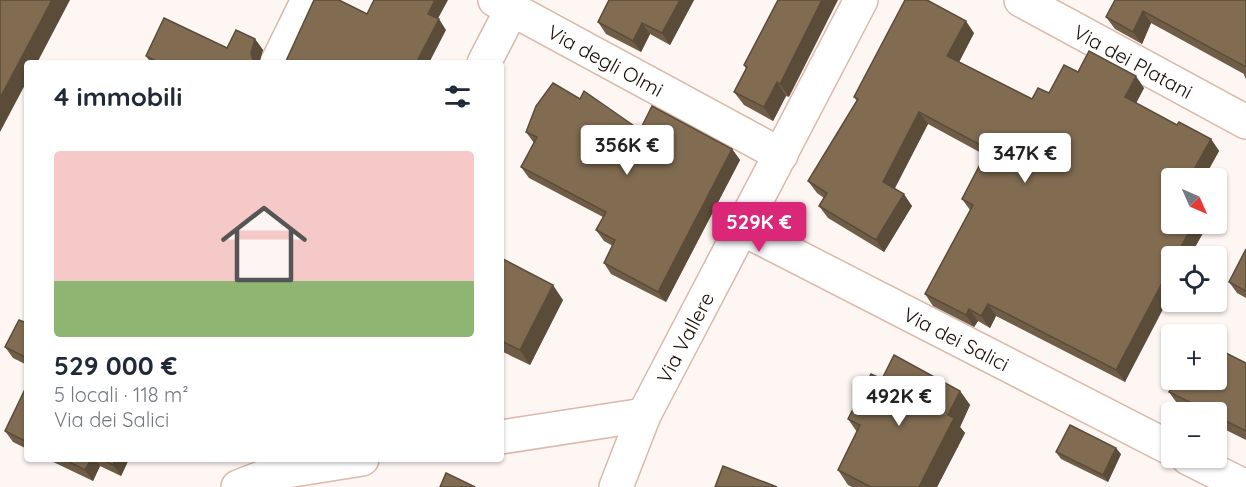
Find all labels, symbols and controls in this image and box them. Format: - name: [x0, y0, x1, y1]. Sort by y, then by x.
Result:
- street label: Via degli Olmi: [544, 19, 668, 101]
- street label: Via dei Platani: [1070, 19, 1197, 103]
- text: 4 immobili: [54, 80, 183, 113]
- icon: filters: [441, 80, 474, 113]
- pin: 356K €: [578, 125, 676, 176]
- text: 356K €: [595, 132, 659, 157]
- pin: 347K €: [976, 133, 1074, 184]
- text: 347K €: [993, 140, 1057, 165]
- north arrow: [1161, 168, 1227, 234]
- map controls: [1161, 168, 1227, 468]
- icon: home: [210, 190, 318, 298]
- pin: 529K €: [710, 202, 808, 253]
- text: 529K €: [726, 209, 792, 234]
- button: locate: [1161, 246, 1227, 312]
- street label: Via Vallere: [651, 287, 719, 387]
- street label: Via dei Salici: [900, 301, 1014, 376]
- button: +: [1161, 324, 1227, 390]
- text: 529 000 €: [54, 349, 177, 382]
- pin: 492K €: [850, 376, 948, 427]
- text: 5 locali · 118 m²: [54, 382, 189, 407]
- text: 492K €: [866, 383, 932, 408]
- button: −: [1161, 402, 1227, 468]
- text: Via dei Salici: [54, 407, 169, 432]

